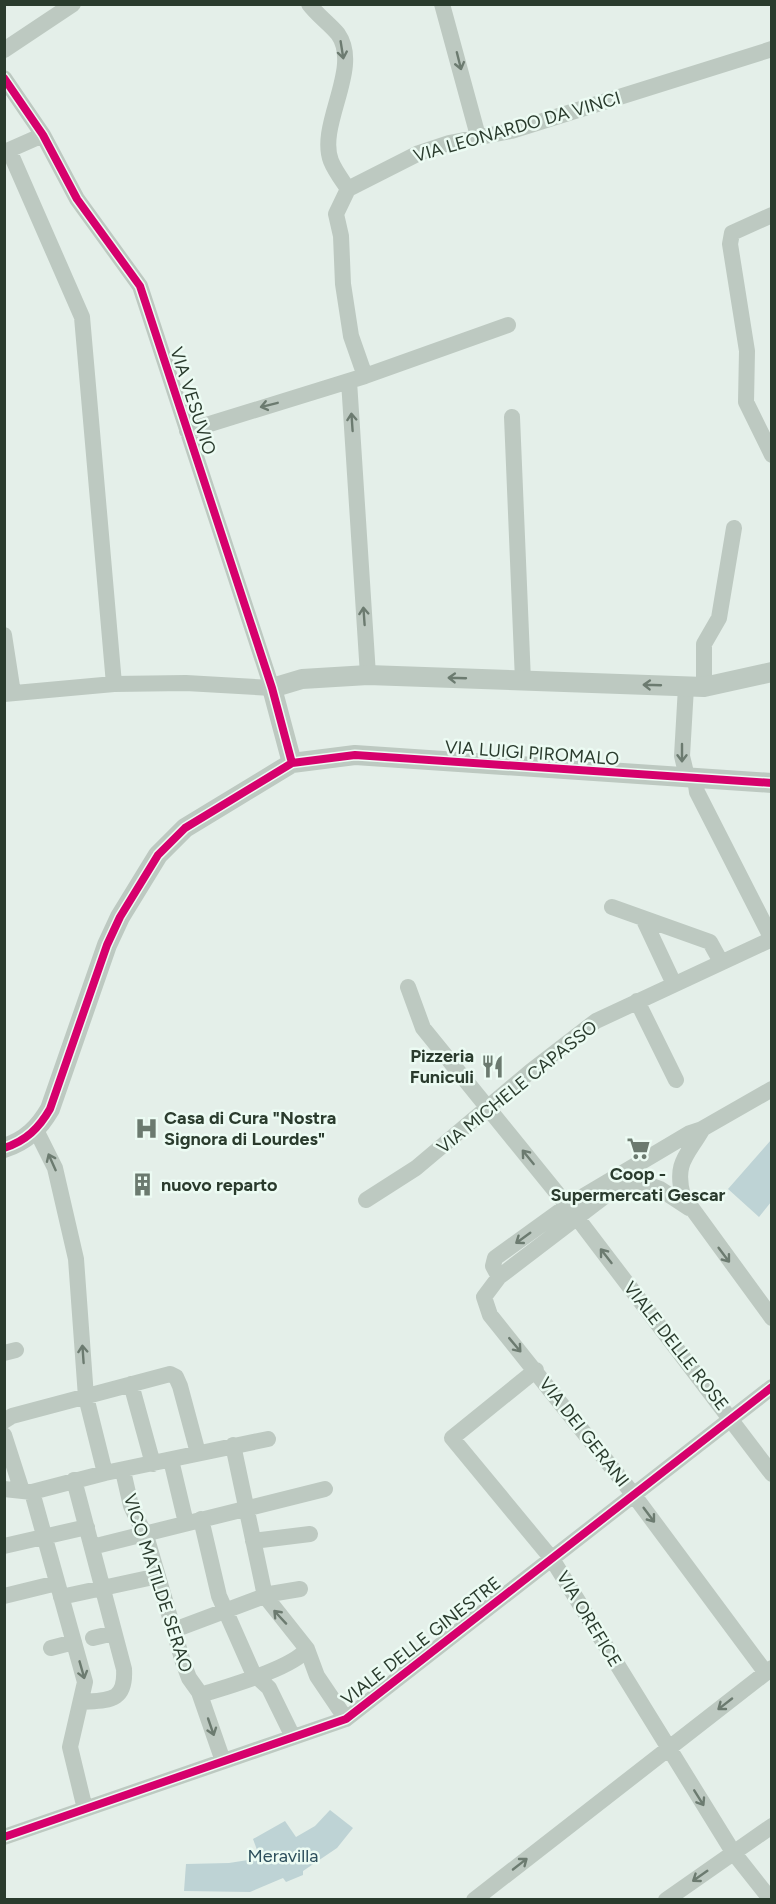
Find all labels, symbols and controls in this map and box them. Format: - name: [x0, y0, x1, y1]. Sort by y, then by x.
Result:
- one-way arrow: [337, 40, 348, 59]
- one-way arrow: [453, 51, 465, 70]
- street label: VIA LEONARDO DA VINCI: [411, 87, 623, 167]
- street label: VIA VESUVIO: [165, 344, 221, 458]
- one-way arrow: [259, 400, 278, 412]
- one-way arrow: [346, 412, 357, 432]
- one-way arrow: [358, 607, 369, 627]
- one-way arrow: [448, 673, 468, 684]
- one-way arrow: [642, 680, 662, 691]
- street label: VIA LUIGI PIROMALO: [444, 736, 620, 770]
- one-way arrow: [676, 743, 688, 763]
- street label: VIA MICHELE CAPASSO: [433, 1016, 601, 1158]
- place label: Pizzeria Funiculi: [410, 1045, 474, 1088]
- restaurant icon: Pizzeria Funiculi: [479, 1053, 505, 1079]
- place label: Casa di Cura "Nostra Signora di Lourdes": [164, 1107, 336, 1150]
- hospital icon: Casa di Cura "Nostra Signora di Lourdes": [133, 1115, 159, 1141]
- supermarket icon: Coop - Supermercati Gescar: [625, 1135, 651, 1161]
- one-way arrow: [521, 1150, 534, 1166]
- one-way arrow: [45, 1154, 57, 1172]
- place label: Coop - Supermercati Gescar: [551, 1163, 726, 1206]
- building icon: nuovo reparto: [130, 1172, 156, 1198]
- place label: nuovo reparto: [161, 1174, 278, 1196]
- one-way arrow: [515, 1232, 531, 1244]
- one-way arrow: [717, 1247, 730, 1263]
- one-way arrow: [599, 1248, 612, 1264]
- street label: VIALE DELLE ROSE: [619, 1277, 733, 1415]
- one-way arrow: [508, 1337, 522, 1352]
- one-way arrow: [77, 1344, 88, 1364]
- street label: VIA DEI GERANI: [534, 1373, 634, 1491]
- street label: VICO MATILDE SERAO: [119, 1491, 197, 1675]
- one-way arrow: [642, 1507, 655, 1523]
- street label: VIA OREFICE: [552, 1567, 626, 1671]
- street label: VIALE DELLE GINESTRE: [337, 1572, 505, 1710]
- one-way arrow: [273, 1610, 288, 1625]
- one-way arrow: [77, 1660, 88, 1679]
- one-way arrow: [718, 1698, 734, 1711]
- one-way arrow: [206, 1717, 217, 1736]
- one-way arrow: [694, 1789, 706, 1806]
- park label: Meravilla: [248, 1845, 318, 1867]
- one-way arrow: [512, 1857, 528, 1870]
- one-way arrow: [692, 1870, 708, 1882]

